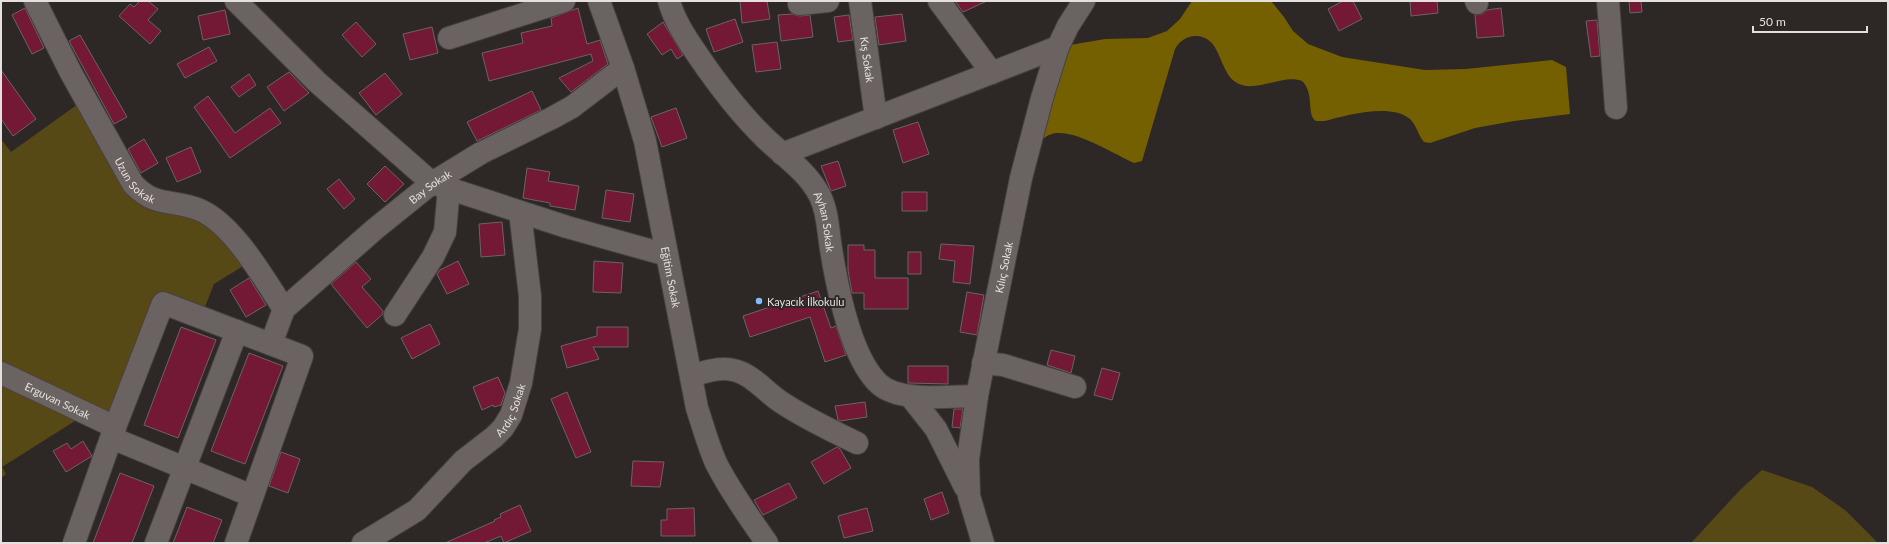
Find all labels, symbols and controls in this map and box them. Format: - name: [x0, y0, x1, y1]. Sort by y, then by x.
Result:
- scale bar: [1753, 8, 1867, 34]
- text: 50 m: [1759, 14, 1786, 29]
- street label: Kış Sokak: [858, 36, 878, 84]
- street label: Uzun Sokak: [113, 155, 158, 205]
- street label: Bay Sokak: [406, 166, 454, 206]
- street label: Ayhan Sokak: [812, 189, 838, 253]
- street label: Kılıç Sokak: [991, 240, 1015, 294]
- street label: Eğitim Sokak: [659, 245, 684, 309]
- place label: Kayacık İlkokulu: [767, 295, 844, 308]
- marker: Kayacık İlkokulu: [754, 296, 764, 306]
- street label: Erguvan Sokak: [23, 379, 93, 421]
- street label: Ardıç Sokak: [492, 381, 527, 439]

